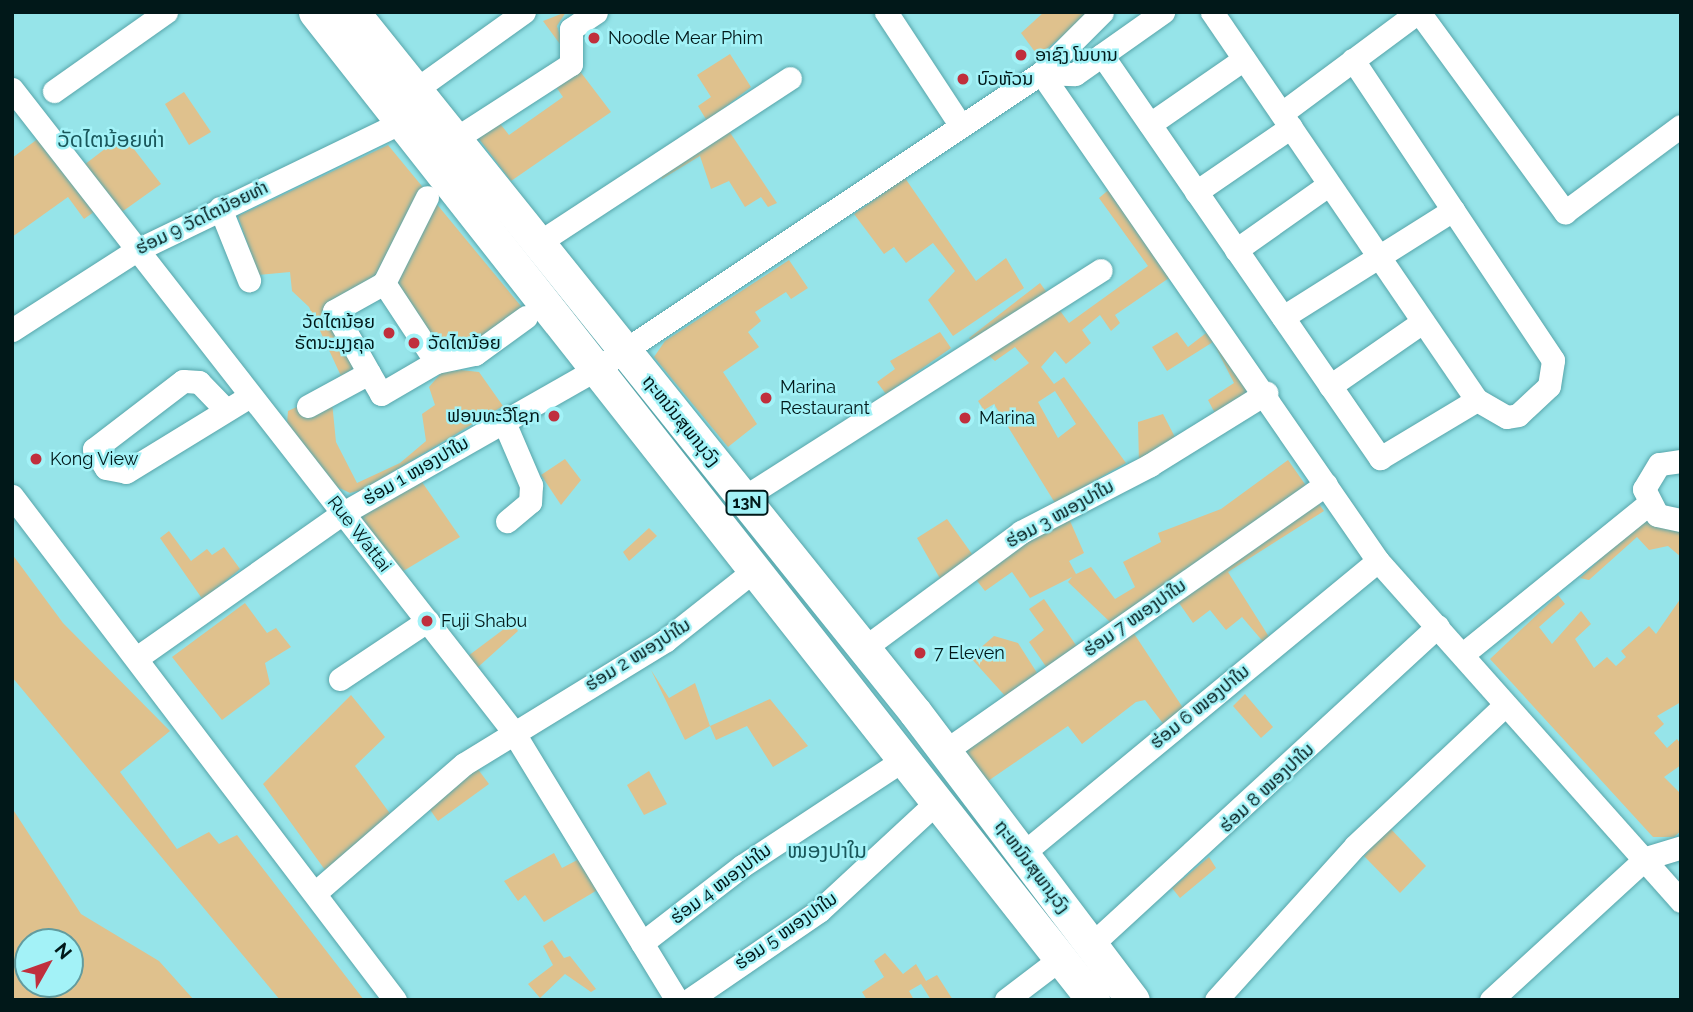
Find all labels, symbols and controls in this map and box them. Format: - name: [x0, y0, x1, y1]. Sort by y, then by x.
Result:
- place label: Noodle Mear Phim: [608, 27, 763, 49]
- marker: Noodle Mear Phim: [586, 30, 602, 46]
- place label: ອາຊົງ ໂນບານ: [1035, 44, 1118, 66]
- marker: ອາຊົງ ໂນບານ: [1013, 47, 1029, 63]
- place label: ບົວຫັວນ: [977, 68, 1033, 90]
- marker: ບົວຫັວນ: [955, 71, 971, 87]
- district label: ວັດໄຕນ້ອຍທ່າ: [58, 127, 164, 153]
- street label: ຮ່ອມ 9 ວັດໄຕນ້ອຍທ່າ: [132, 177, 272, 259]
- place label: ວັດໄຕນ້ອຍ ຣັຕນະມຸງຄຸລ: [295, 312, 375, 354]
- marker: ວັດໄຕນ້ອຍ ຣັຕນະມຸງຄຸລ: [381, 325, 397, 341]
- place label: ວັດໄຕນ້ອຍ: [428, 332, 501, 354]
- marker: ວັດໄຕນ້ອຍ: [406, 335, 422, 351]
- street label: ຖະຫນົນສຸພານຸວົງ: [637, 371, 725, 471]
- place label: Marina Restaurant: [780, 377, 870, 420]
- marker: Marina Restaurant: [758, 390, 774, 406]
- place label: ຟອນທະວີໂຊກ: [447, 405, 540, 427]
- place label: Marina: [979, 407, 1035, 429]
- marker: ຟອນທະວີໂຊກ: [546, 408, 562, 424]
- marker: Marina: [957, 410, 973, 426]
- street label: ຮ່ອມ 1 ໜອງປາໃນ: [359, 432, 473, 510]
- place label: Kong View: [50, 448, 139, 470]
- marker: Kong View: [28, 451, 44, 467]
- street label: ຮ່ອມ 3 ໜອງປາໃນ: [1002, 475, 1118, 553]
- road number: 13N: [724, 490, 770, 516]
- street label: Rue Wattai: [323, 492, 395, 576]
- street label: ຮ່ອມ 7 ໜອງປາໃນ: [1080, 575, 1190, 661]
- place label: Fuji Shabu: [441, 610, 527, 632]
- marker: Fuji Shabu: [419, 613, 435, 629]
- street label: ຮ່ອມ 2 ໜອງປາໃນ: [581, 614, 695, 696]
- place label: 7 Eleven: [934, 642, 1005, 664]
- marker: 7 Eleven: [912, 645, 928, 661]
- street label: ຮ່ອມ 6 ໜອງປາໃນ: [1146, 660, 1254, 754]
- street label: ຮ່ອມ 8 ໜອງປາໃນ: [1215, 739, 1319, 837]
- street label: ຖະຫນົນສຸພານຸວົງ: [990, 816, 1074, 918]
- district label: ໜອງປາໃນ: [787, 838, 867, 864]
- street label: ຮ່ອມ 4 ໜອງປາໃນ: [666, 839, 776, 929]
- street label: ຮ່ອມ 5 ໜອງປາໃນ: [730, 888, 842, 974]
- north arrow: [14, 928, 84, 998]
- text: N: [50, 938, 77, 963]

